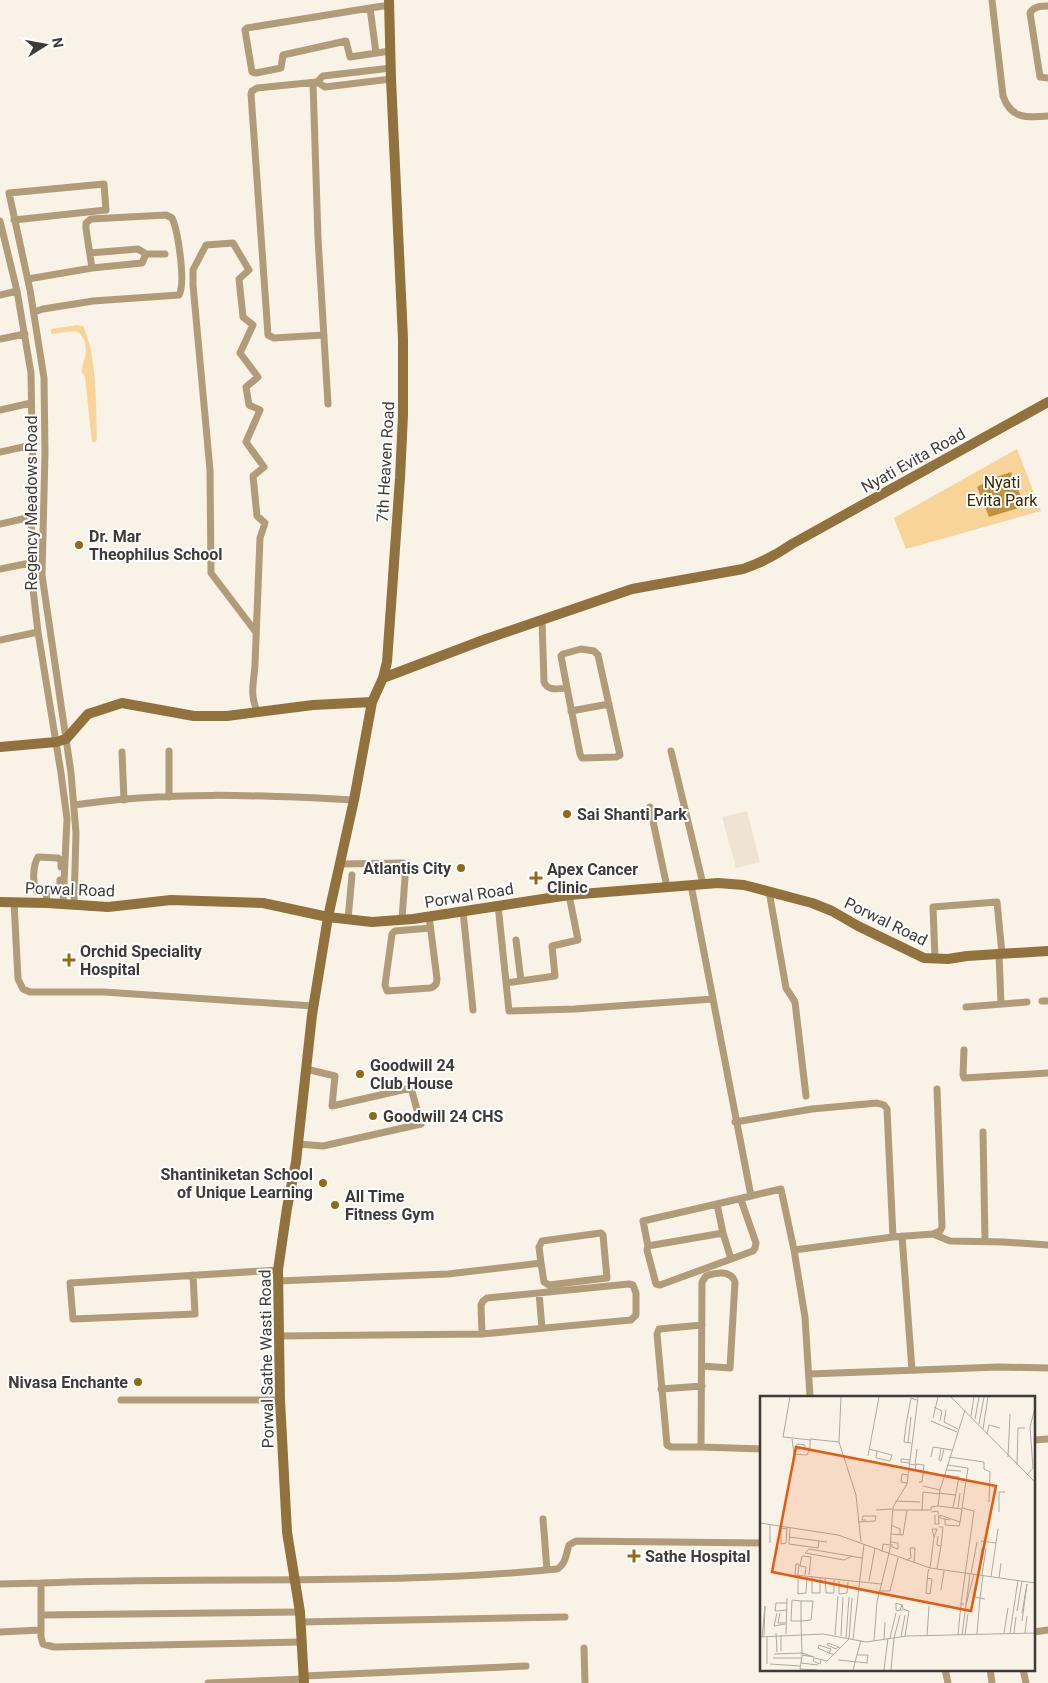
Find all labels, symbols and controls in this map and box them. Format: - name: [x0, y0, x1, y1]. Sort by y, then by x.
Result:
- north arrow: [20, 20, 70, 70]
- text: N: [49, 36, 67, 49]
- street label: 7th Heaven Road: [373, 401, 398, 523]
- street label: Regency Meadows Road: [22, 416, 41, 590]
- street label: Nyati Evita Road: [858, 424, 968, 497]
- park label: Nyati Evita Park: [967, 473, 1038, 510]
- place label: Dr. Mar Theophilus School: [89, 527, 223, 564]
- marker: Dr. Mar Theophilus School: [73, 539, 85, 551]
- place label: Sai Shanti Park: [577, 805, 687, 824]
- marker: Sai Shanti Park: [561, 808, 573, 820]
- place label: Atlantis City: [363, 859, 452, 878]
- place label: Apex Cancer Clinic: [547, 860, 638, 897]
- marker: Atlantis City: [455, 862, 467, 874]
- marker: Apex Cancer Clinic: [529, 871, 543, 885]
- street label: Porwal Road: [25, 878, 115, 901]
- street label: Porwal Road: [423, 879, 515, 912]
- street label: Porwal Road: [841, 893, 930, 950]
- place label: Orchid Speciality Hospital: [80, 942, 203, 979]
- marker: Orchid Speciality Hospital: [62, 953, 76, 967]
- place label: Goodwill 24 Club House: [370, 1056, 455, 1093]
- marker: Goodwill 24 Club House: [354, 1068, 366, 1080]
- place label: Goodwill 24 CHS: [383, 1107, 504, 1126]
- marker: Goodwill 24 CHS: [367, 1110, 379, 1122]
- place label: Shantiniketan School of Unique Learning: [160, 1165, 313, 1202]
- marker: Shantiniketan School of Unique Learning: [317, 1177, 329, 1189]
- place label: All Time Fitness Gym: [345, 1187, 434, 1224]
- marker: All Time Fitness Gym: [329, 1199, 341, 1211]
- street label: Porwal Sathe Wasti Road: [255, 1270, 278, 1448]
- place label: Nivasa Enchante: [8, 1373, 128, 1392]
- marker: Nivasa Enchante: [132, 1376, 144, 1388]
- inset map: [760, 1396, 1036, 1670]
- place label: Sathe Hospital: [645, 1547, 750, 1566]
- marker: Sathe Hospital: [627, 1549, 641, 1563]

